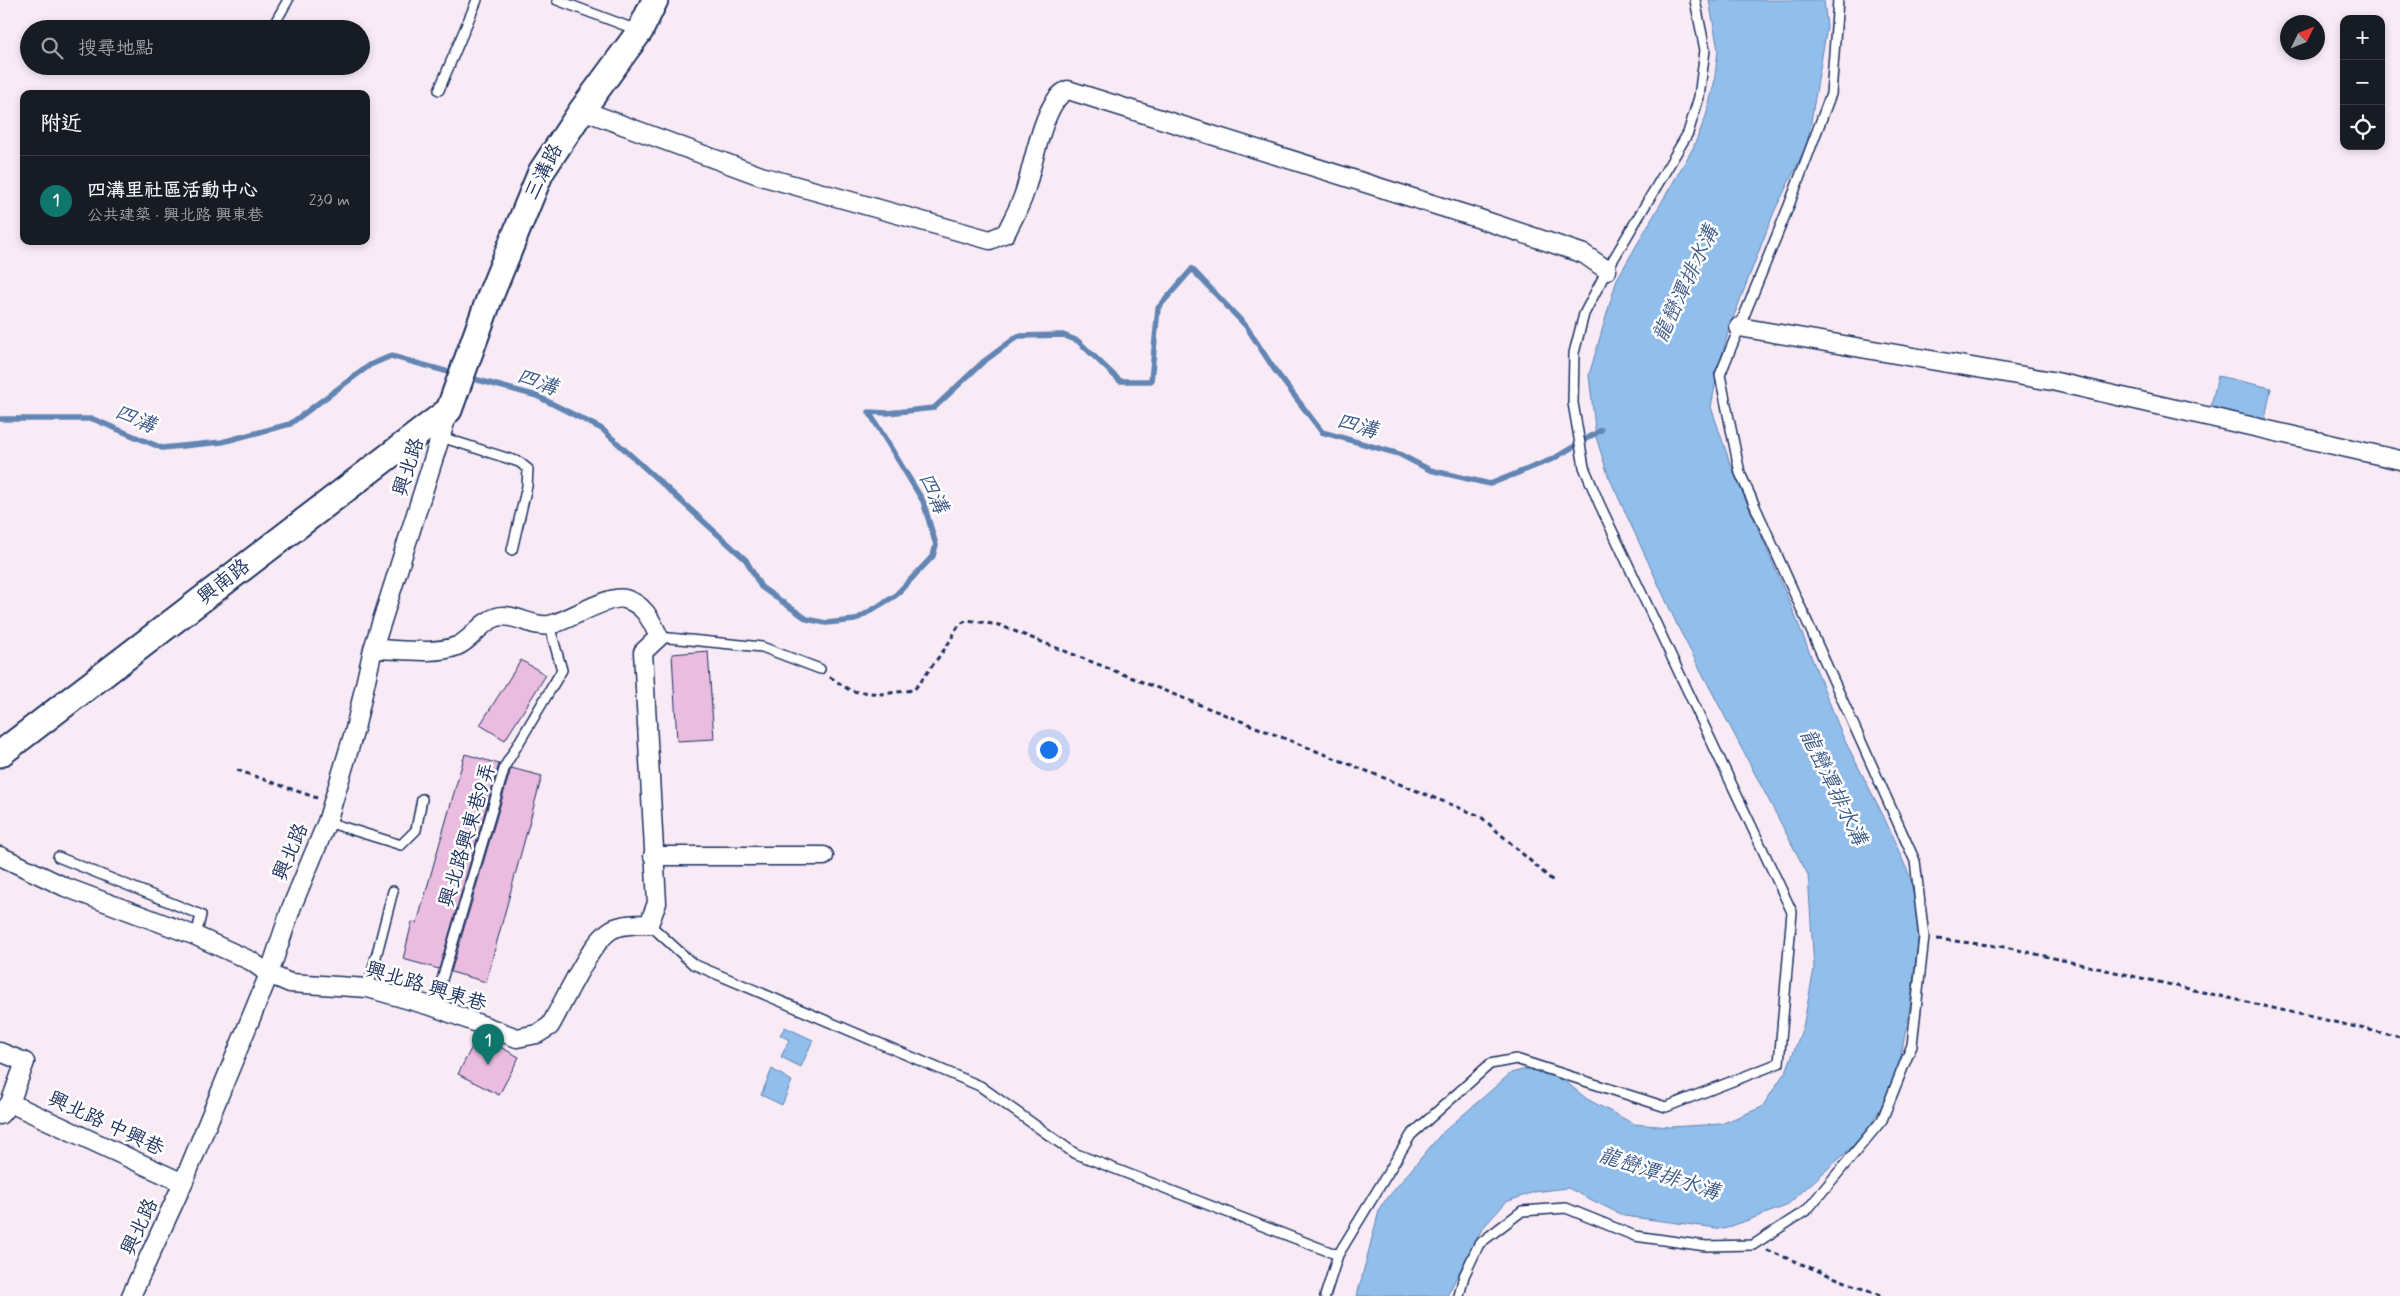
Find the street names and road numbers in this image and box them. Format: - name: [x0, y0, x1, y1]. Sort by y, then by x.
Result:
- street label: 三溝路: [518, 138, 570, 205]
- street label: 興北路: [387, 433, 431, 500]
- street label: 興南路: [192, 552, 257, 611]
- street label: 興北路興東巷9弄: [433, 759, 503, 911]
- street label: 興北路: [267, 818, 316, 885]
- street label: 興北路 興東巷: [362, 956, 491, 1019]
- street label: 興北路 中興巷: [43, 1085, 169, 1163]
- street label: 興北路: [115, 1193, 165, 1260]

